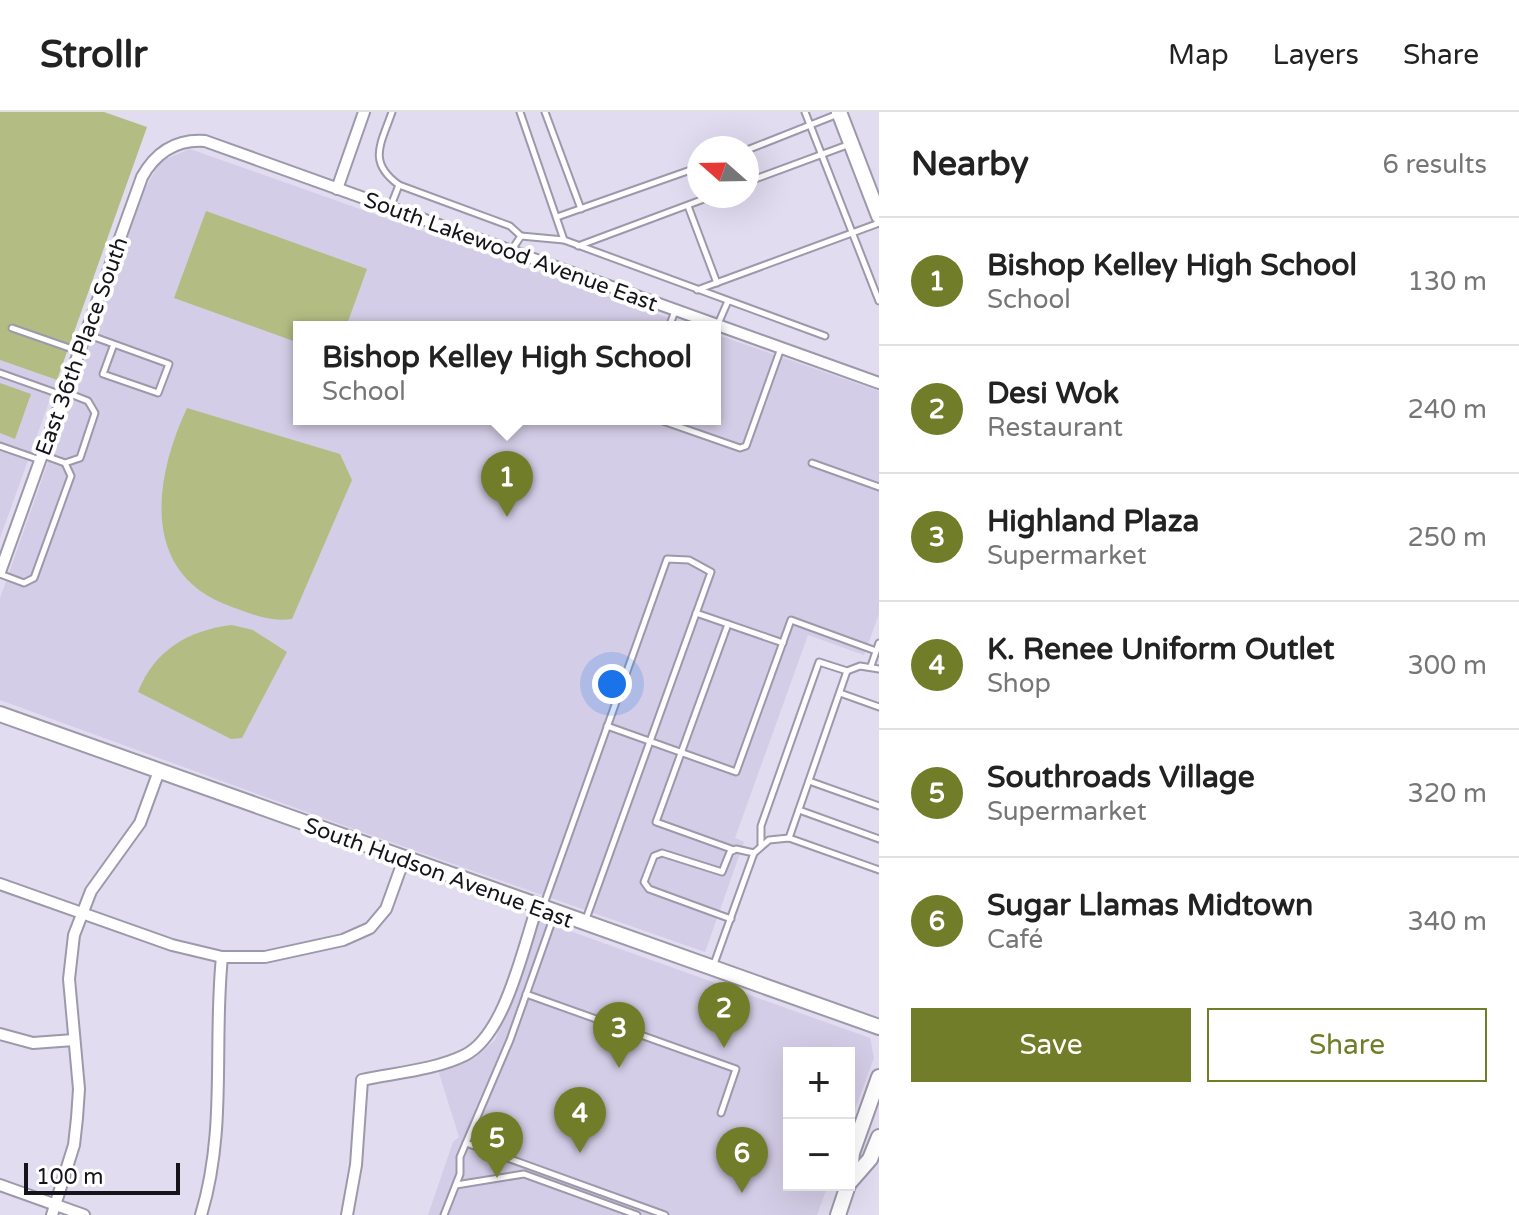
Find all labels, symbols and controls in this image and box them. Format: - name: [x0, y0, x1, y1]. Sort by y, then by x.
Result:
- text: Strollr: [40, 32, 148, 78]
- text: Map: [1168, 38, 1229, 72]
- text: Layers: [1273, 38, 1359, 72]
- text: Share: [1403, 38, 1479, 72]
- north arrow: [687, 136, 759, 208]
- text: Nearby: [911, 144, 1029, 185]
- text: 6 results: [1382, 149, 1487, 180]
- street label: South Lakewood Avenue East: [360, 187, 661, 317]
- street label: East 36th Place South: [30, 234, 134, 459]
- text: Bishop Kelley High School: [987, 247, 1357, 284]
- text: 1: [929, 266, 945, 297]
- text: 130 m: [1407, 266, 1487, 297]
- text: School: [987, 284, 1071, 315]
- popup: [293, 321, 721, 425]
- text: Bishop Kelley High School: [322, 339, 692, 376]
- text: Desi Wok: [987, 375, 1119, 412]
- text: School: [322, 376, 406, 407]
- text: 2: [929, 394, 945, 425]
- text: 240 m: [1407, 394, 1487, 425]
- text: Restaurant: [987, 412, 1123, 443]
- pin: 1: [481, 451, 533, 517]
- text: Highland Plaza: [987, 503, 1199, 540]
- text: 3: [929, 522, 945, 553]
- text: 250 m: [1407, 522, 1487, 553]
- text: Supermarket: [987, 540, 1147, 571]
- text: K. Renee Uniform Outlet: [987, 631, 1334, 668]
- text: 4: [929, 650, 945, 681]
- text: 300 m: [1407, 650, 1487, 681]
- your location: [592, 664, 632, 704]
- text: Shop: [987, 668, 1051, 699]
- text: Southroads Village: [987, 759, 1255, 796]
- text: 5: [929, 778, 945, 809]
- text: 320 m: [1407, 778, 1487, 809]
- text: Supermarket: [987, 796, 1147, 827]
- street label: South Hudson Avenue East: [301, 812, 577, 934]
- text: Sugar Llamas Midtown: [987, 887, 1313, 924]
- text: 6: [929, 906, 945, 937]
- text: 340 m: [1407, 906, 1487, 937]
- text: Café: [987, 924, 1043, 955]
- pin: 2: [698, 982, 750, 1048]
- pin: 3: [593, 1002, 645, 1068]
- button: Save: [911, 1008, 1191, 1082]
- button: Share: [1207, 1008, 1487, 1082]
- map controls: [783, 1047, 855, 1191]
- button: +: [783, 1047, 855, 1119]
- pin: 4: [554, 1087, 606, 1153]
- pin: 5: [471, 1112, 523, 1178]
- button: −: [783, 1119, 855, 1191]
- pin: 6: [716, 1127, 768, 1193]
- scale bar: [24, 1159, 180, 1195]
- text: 100 m: [36, 1164, 103, 1190]

